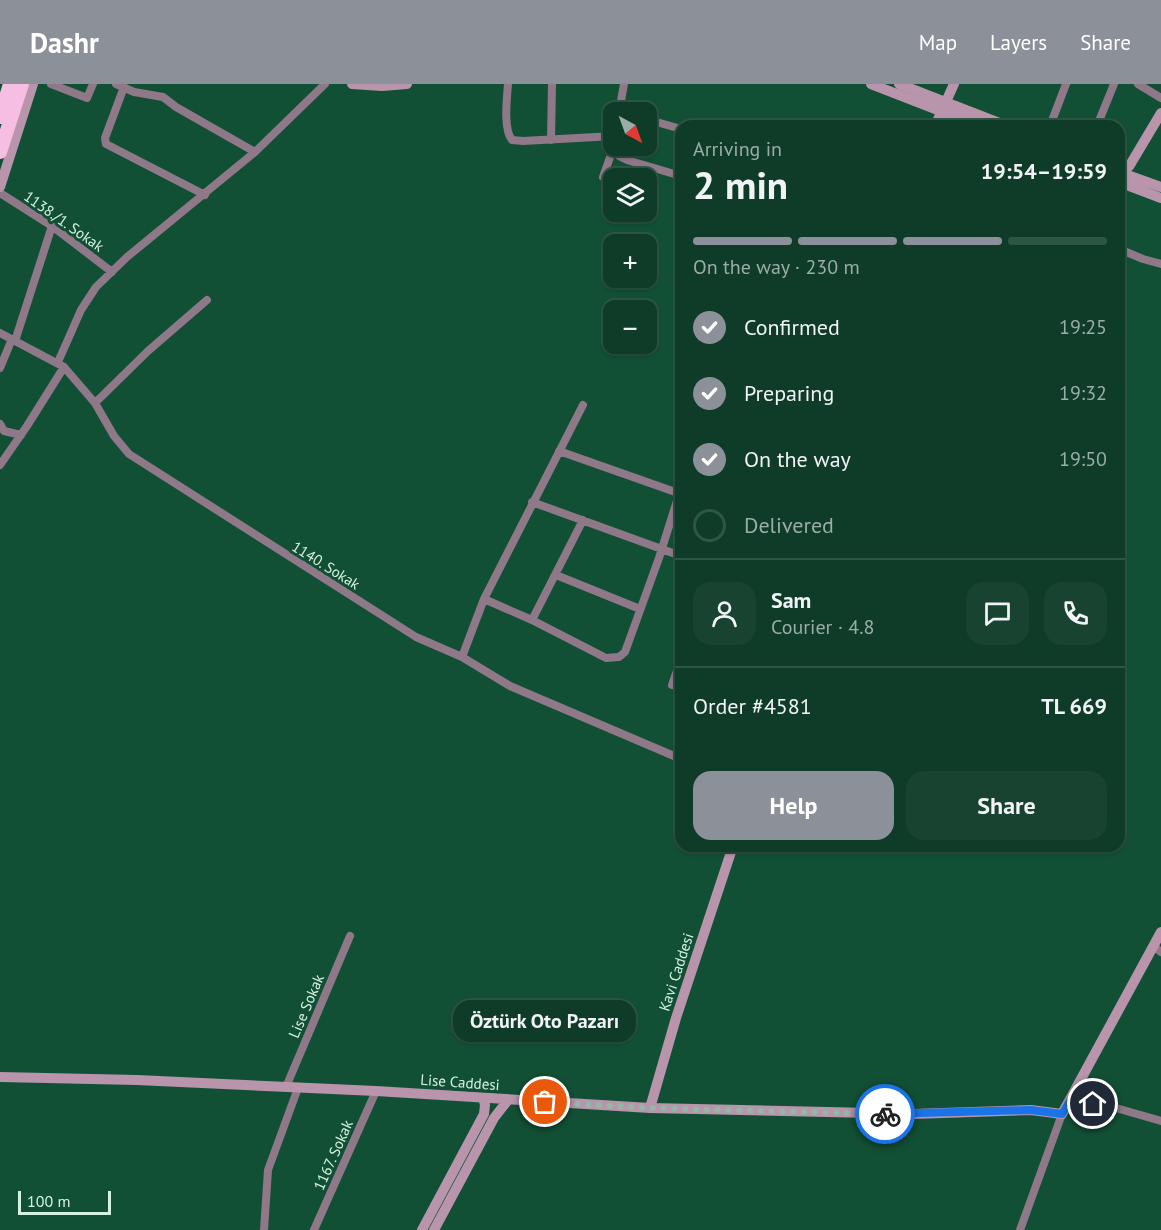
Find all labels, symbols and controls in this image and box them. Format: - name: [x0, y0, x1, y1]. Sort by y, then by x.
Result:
- text: Dashr: [30, 24, 99, 61]
- text: Map: [919, 29, 957, 56]
- text: Layers: [990, 29, 1047, 56]
- text: Share: [1080, 29, 1131, 56]
- north arrow: [603, 102, 657, 156]
- map controls: [603, 102, 657, 354]
- text: Arriving in: [693, 136, 782, 162]
- text: 19:54–19:59: [981, 157, 1107, 185]
- text: 2 min: [693, 159, 788, 210]
- button: layers: [603, 168, 657, 222]
- street label: 1138./1. Sokak: [20, 186, 108, 256]
- button: +: [603, 234, 657, 288]
- text: On the way · 230 m: [693, 254, 860, 280]
- button: −: [603, 300, 657, 354]
- icon: check: [693, 311, 726, 344]
- text: Confirmed: [744, 313, 840, 341]
- text: 19:25: [1059, 314, 1107, 340]
- icon: check: [693, 377, 726, 410]
- text: Preparing: [744, 379, 834, 407]
- text: 19:32: [1059, 380, 1107, 406]
- icon: check: [693, 443, 726, 476]
- text: On the way: [744, 445, 851, 473]
- text: 19:50: [1059, 446, 1107, 472]
- text: Delivered: [744, 511, 834, 539]
- street label: 1140. Sokak: [289, 537, 364, 594]
- button: person: [693, 582, 756, 645]
- button: chat: [966, 582, 1029, 645]
- button: phone: [1044, 582, 1107, 645]
- text: Sam: [771, 586, 811, 614]
- text: Courier · 4.8: [771, 614, 874, 640]
- text: Order #4581: [693, 692, 812, 720]
- text: TL 669: [1041, 692, 1107, 720]
- button: Help: [693, 771, 894, 840]
- button: Share: [906, 771, 1107, 840]
- street label: Kavi Caddesi: [654, 930, 698, 1014]
- street label: Lise Sokak: [284, 970, 328, 1041]
- callout: Öztürk Oto Pazarı: [454, 1000, 636, 1042]
- text: Öztürk Oto Pazarı: [470, 1008, 619, 1034]
- street label: Lise Caddesi: [420, 1070, 500, 1094]
- pin: [519, 1076, 570, 1127]
- pin: [1067, 1078, 1118, 1129]
- courier: [855, 1084, 915, 1144]
- icon: bag: [528, 1085, 561, 1118]
- icon: home: [1076, 1087, 1109, 1120]
- icon: bike: [869, 1098, 902, 1131]
- street label: 1167. Sokak: [309, 1116, 357, 1193]
- scale bar: [18, 1188, 111, 1216]
- text: 100 m: [27, 1191, 70, 1211]

